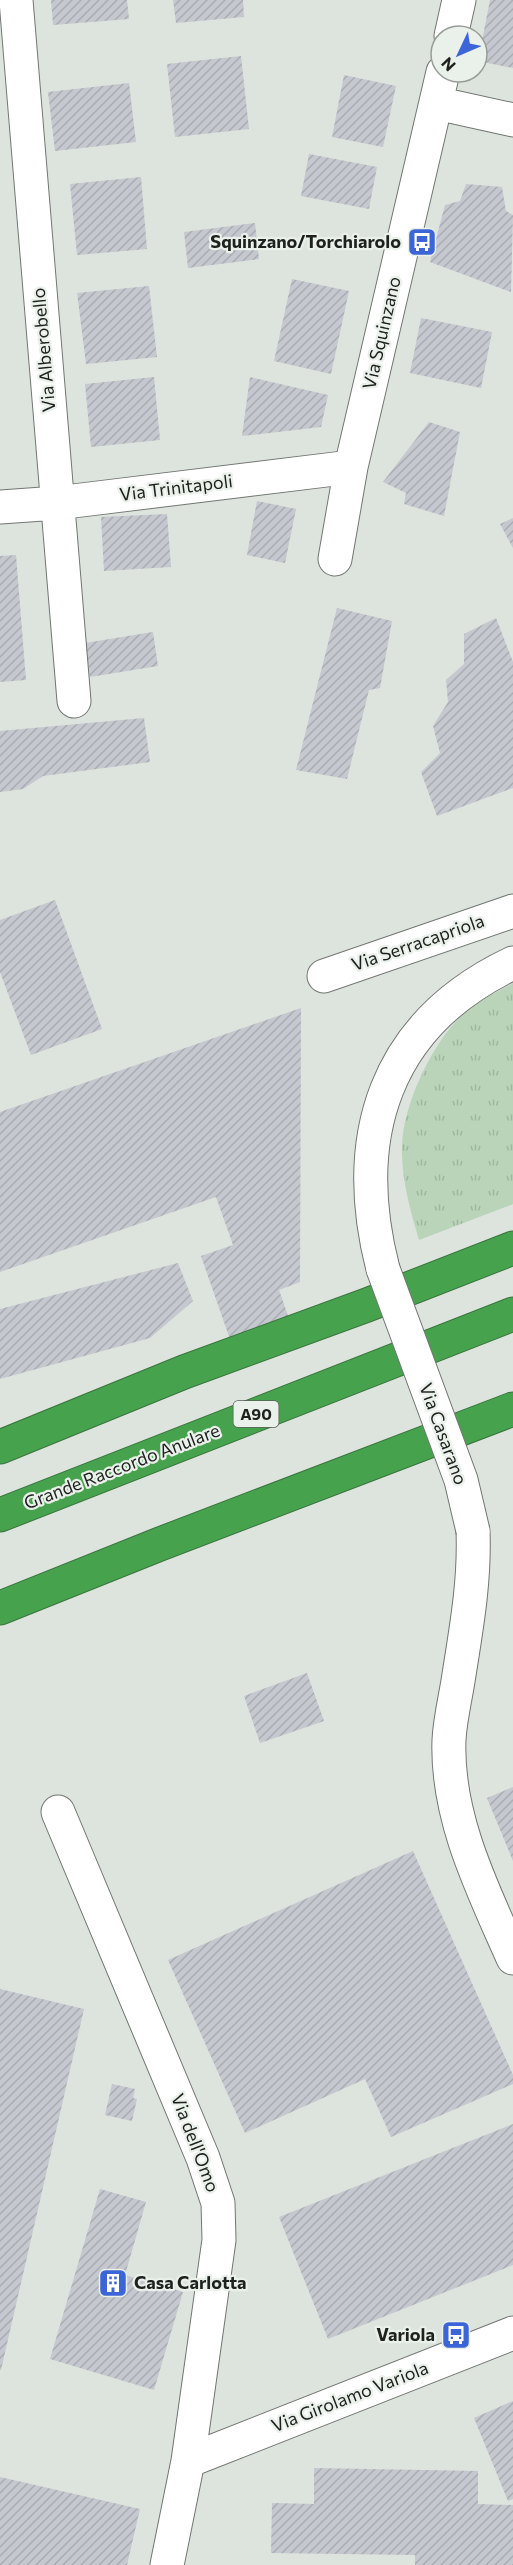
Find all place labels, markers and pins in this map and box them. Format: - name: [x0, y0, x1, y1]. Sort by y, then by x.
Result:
- bus stop icon: Squinzano/Torchiarolo: [406, 226, 438, 258]
- place label: Squinzano/Torchiarolo: [210, 230, 401, 252]
- building icon: Casa Carlotta: [97, 2267, 129, 2299]
- place label: Casa Carlotta: [134, 2271, 247, 2293]
- bus stop icon: Variola: [440, 2319, 472, 2351]
- place label: Variola: [376, 2323, 435, 2345]

